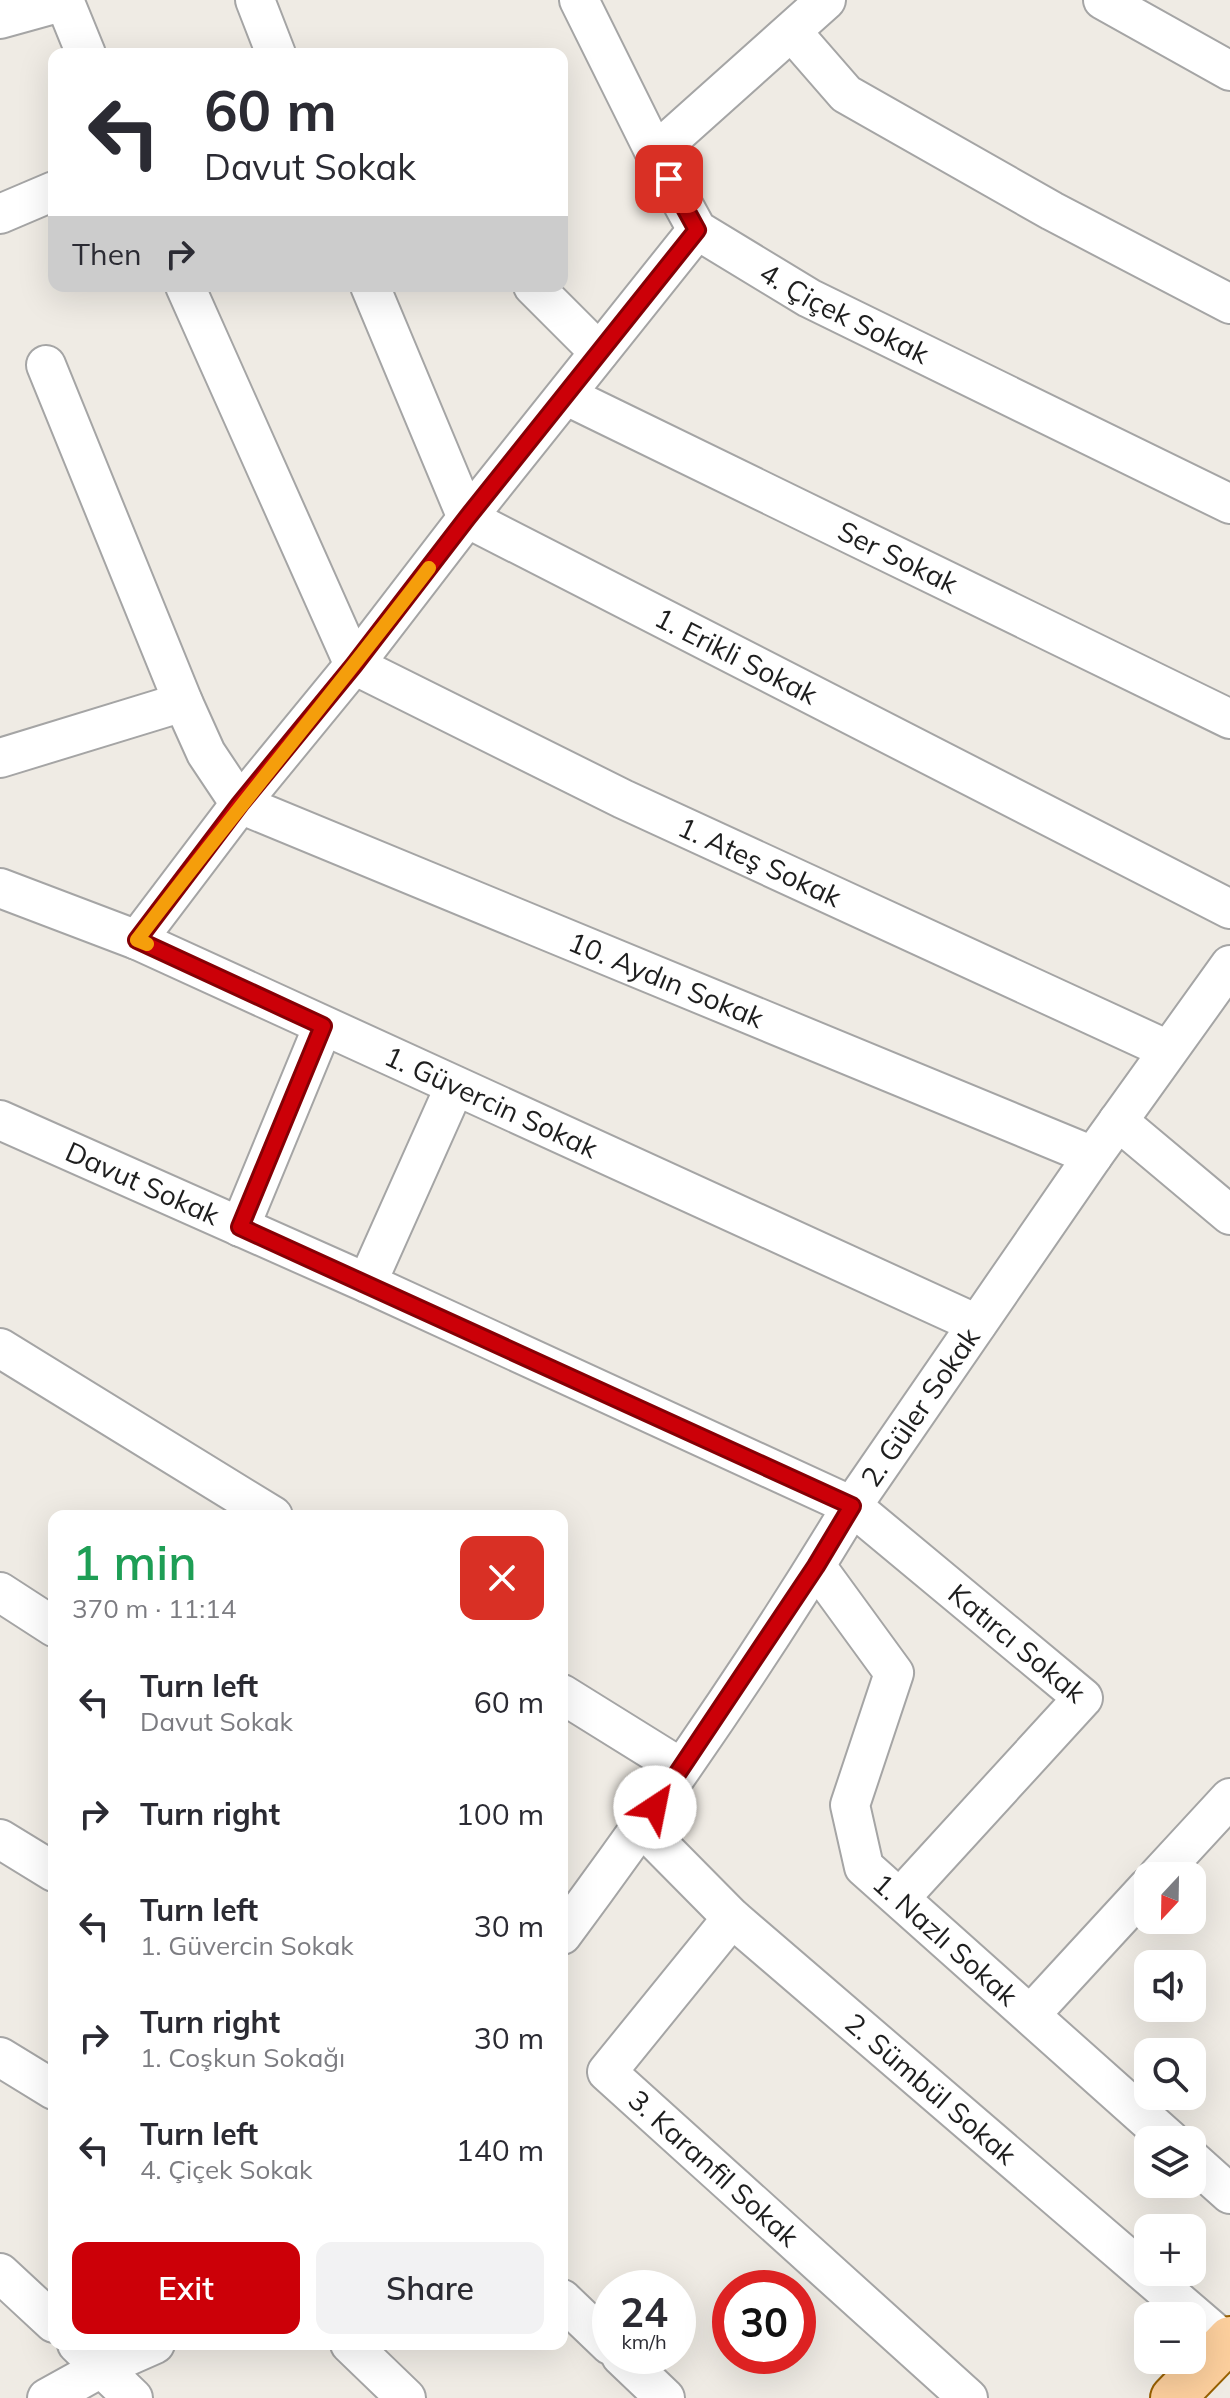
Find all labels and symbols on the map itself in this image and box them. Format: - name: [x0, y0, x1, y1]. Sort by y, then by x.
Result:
- pin: [635, 145, 703, 213]
- street label: 4. Çiçek Sokak: [754, 254, 935, 371]
- street label: Ser Sokak: [832, 513, 964, 601]
- street label: 1. Erikli Sokak: [649, 599, 824, 712]
- street label: 1. Ateş Sokak: [673, 809, 848, 914]
- street label: 10. Aydın Sokak: [563, 924, 770, 1035]
- street label: 1. Güvercin Sokak: [379, 1038, 604, 1165]
- street label: Davut Sokak: [60, 1133, 226, 1233]
- street label: 2. Güler Sokak: [853, 1320, 987, 1493]
- street label: Katırcı Sokak: [942, 1576, 1094, 1710]
- position arrow: [613, 1765, 697, 1849]
- north arrow: [1134, 1862, 1206, 1934]
- street label: 1. Nazlı Sokak: [866, 1865, 1026, 2013]
- street label: 2. Sümbül Sokak: [838, 2005, 1024, 2172]
- street label: 3. Karanfil Sokak: [622, 2082, 807, 2254]
- speed limit sign: 30: [712, 2270, 816, 2374]

